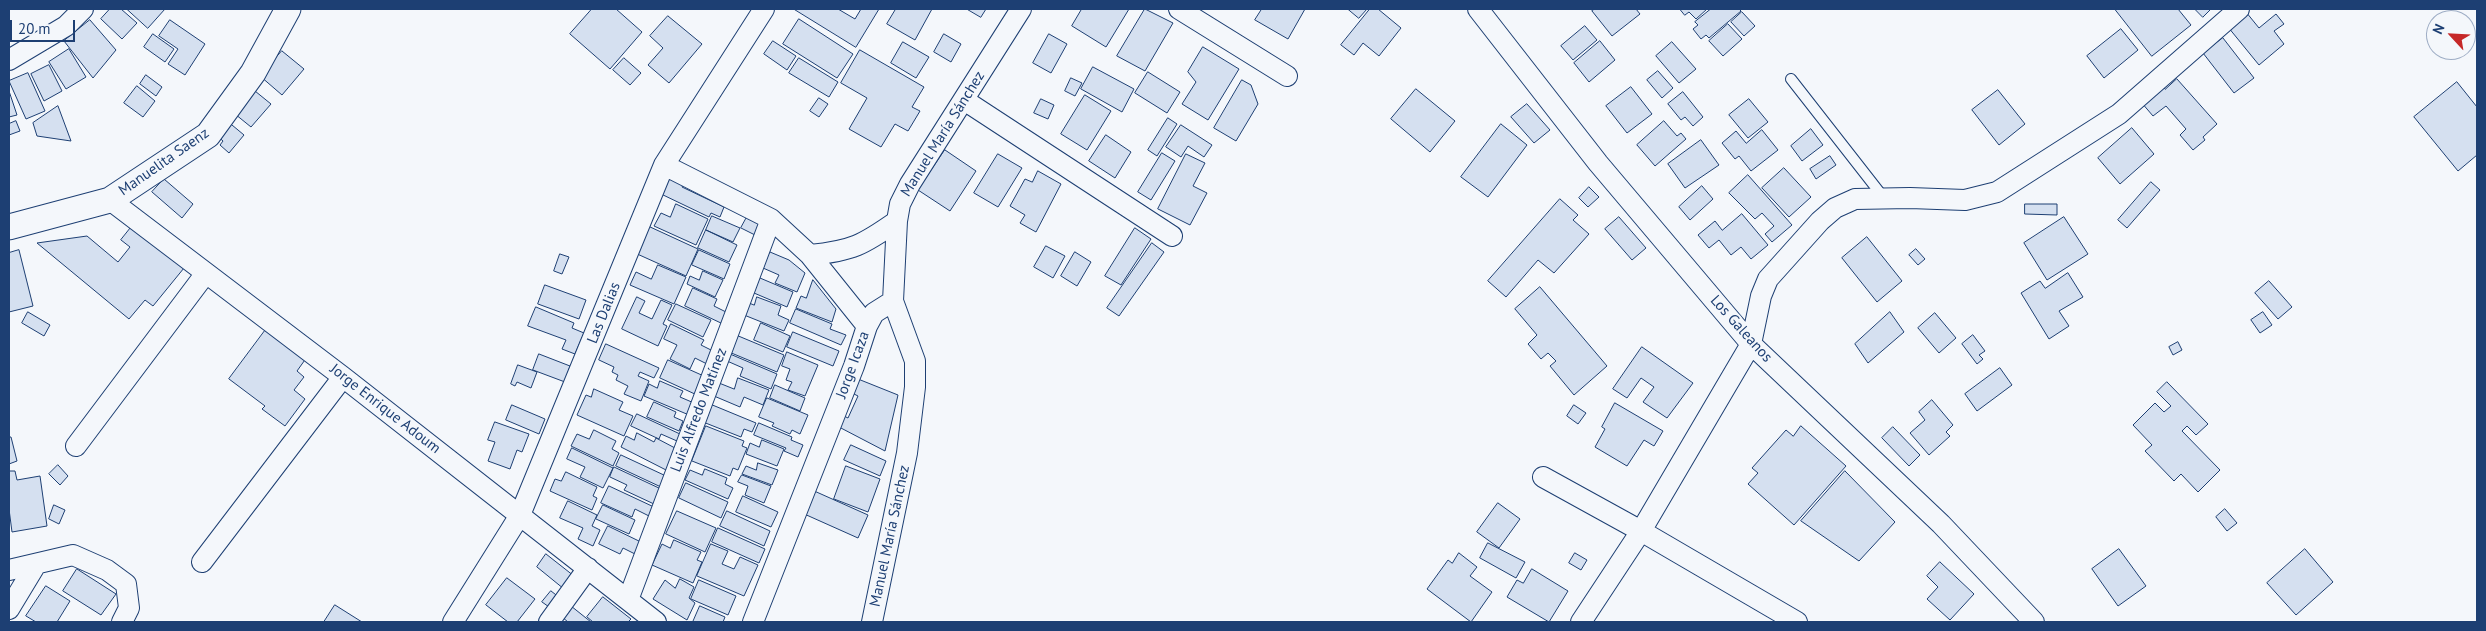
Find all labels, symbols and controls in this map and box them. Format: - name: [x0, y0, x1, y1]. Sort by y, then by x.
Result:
- scale bar: [12, 10, 78, 42]
- north arrow: [2426, 10, 2476, 60]
- text: 20 m: [18, 19, 51, 38]
- text: N: [2428, 21, 2448, 37]
- street label: Manuel María Sánchez: [897, 68, 989, 200]
- street label: Manuelita Saenz: [115, 124, 213, 200]
- street label: Las Dalias: [584, 280, 624, 346]
- street label: Los Galeanos: [1706, 292, 1776, 366]
- street label: Jorge Icaza: [833, 329, 873, 401]
- street label: Luis Alfredo Matínez: [667, 345, 731, 475]
- street label: Jorge Enrique Adoum: [326, 360, 444, 458]
- street label: Manuel María Sánchez: [866, 464, 914, 608]

